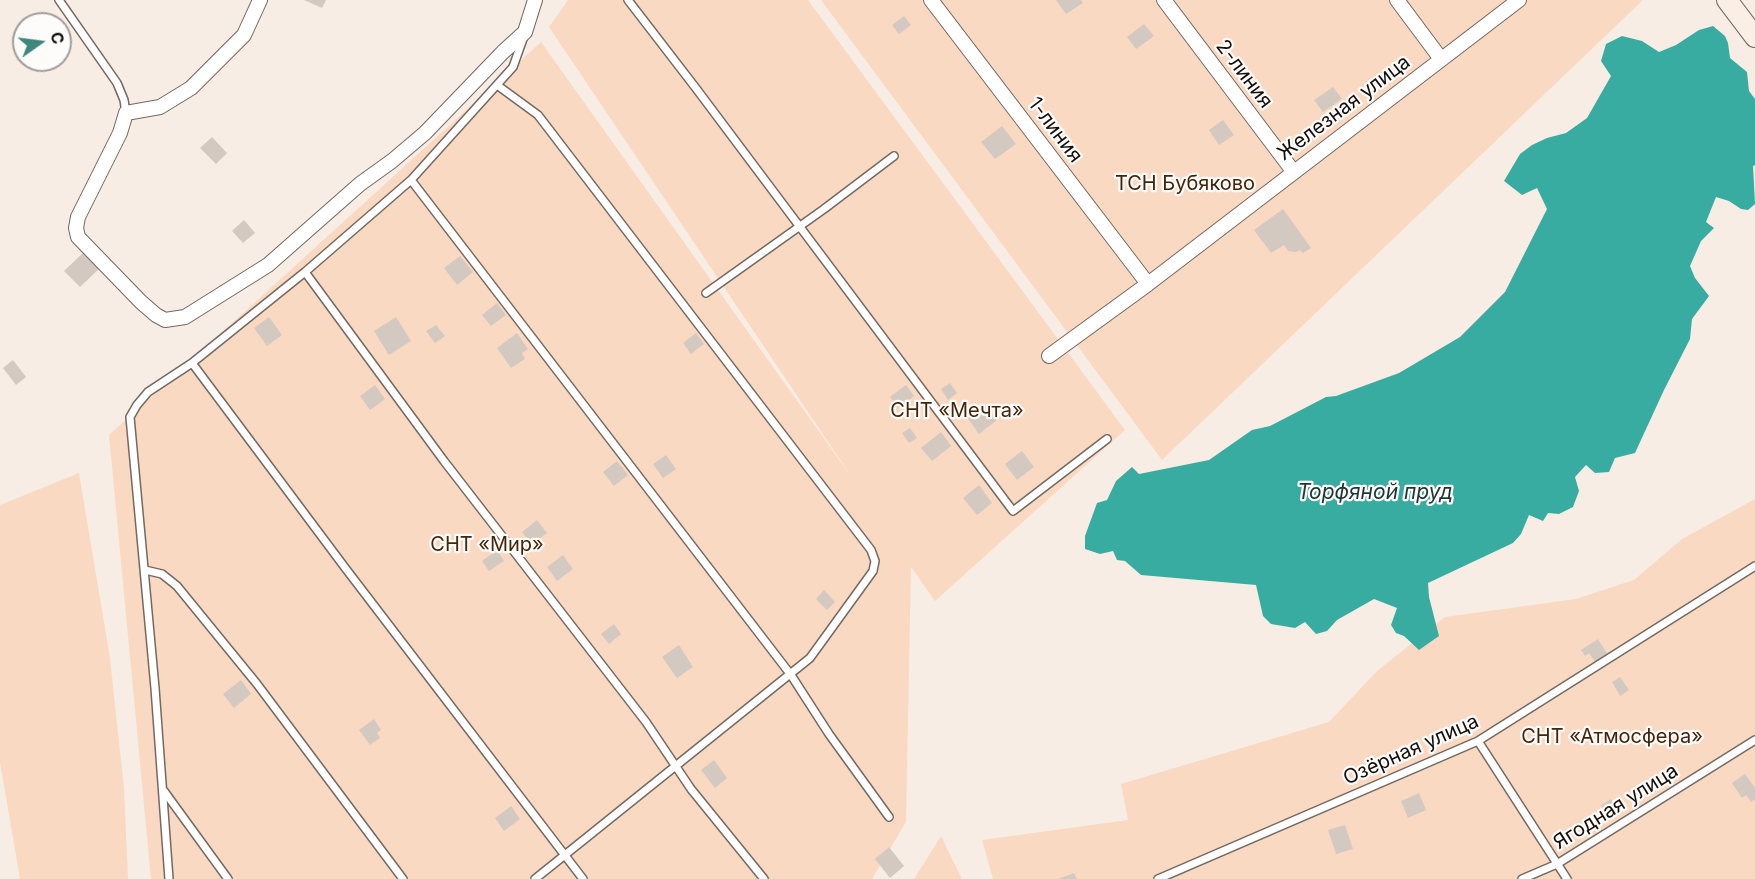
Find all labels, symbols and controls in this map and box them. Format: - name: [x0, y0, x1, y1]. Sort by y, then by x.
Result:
- north arrow: [12, 12, 72, 72]
- text: С: [46, 30, 69, 46]
- street label: 2-линия: [1211, 35, 1277, 113]
- street label: Железная улица: [1273, 50, 1415, 166]
- street label: 1-линия: [1023, 93, 1087, 167]
- park label: ТСН Бубяково: [1115, 172, 1255, 196]
- park label: СНТ «Мечта»: [890, 399, 1024, 423]
- water label: Торфяной пруд: [1297, 480, 1453, 506]
- park label: СНТ «Мир»: [430, 533, 544, 557]
- street label: Озёрная улица: [1340, 709, 1482, 791]
- park label: СНТ «Атмосфера»: [1521, 725, 1703, 749]
- street label: Ягодная улица: [1549, 759, 1683, 855]

